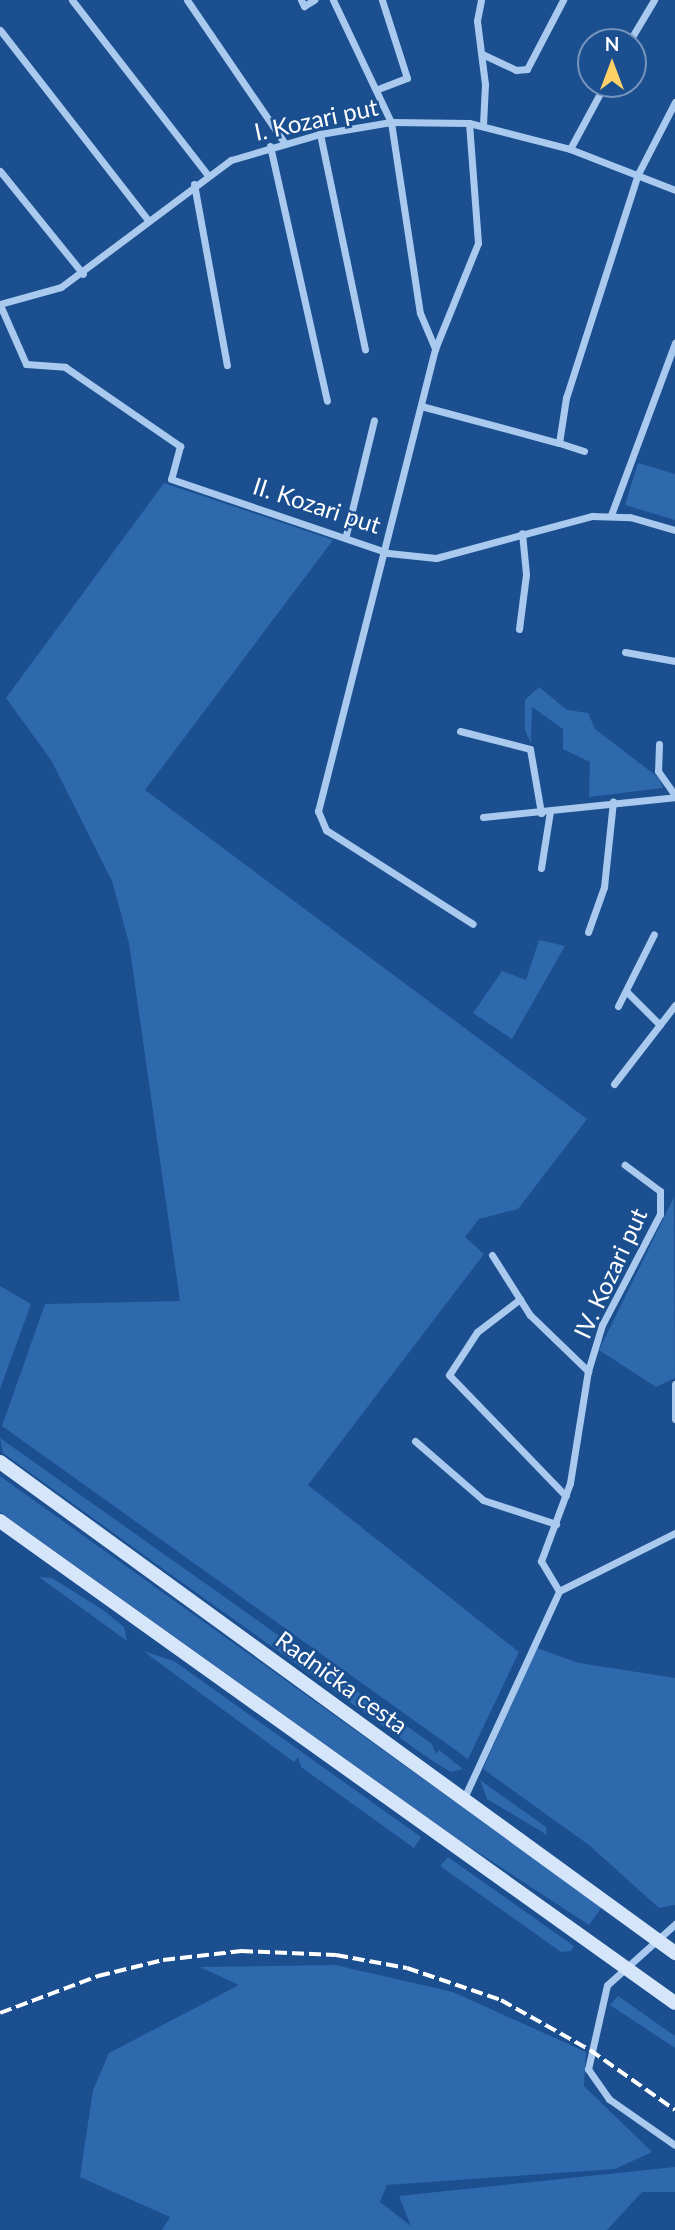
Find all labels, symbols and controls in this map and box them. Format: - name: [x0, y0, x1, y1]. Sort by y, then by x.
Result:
- north arrow: [577, 28, 647, 98]
- text: N: [605, 32, 619, 55]
- street label: I. Kozari put: [252, 92, 380, 146]
- street label: II. Kozari put: [250, 471, 384, 539]
- street label: IV. Kozari put: [567, 1203, 653, 1343]
- street label: Radnička cesta: [270, 1625, 414, 1739]

